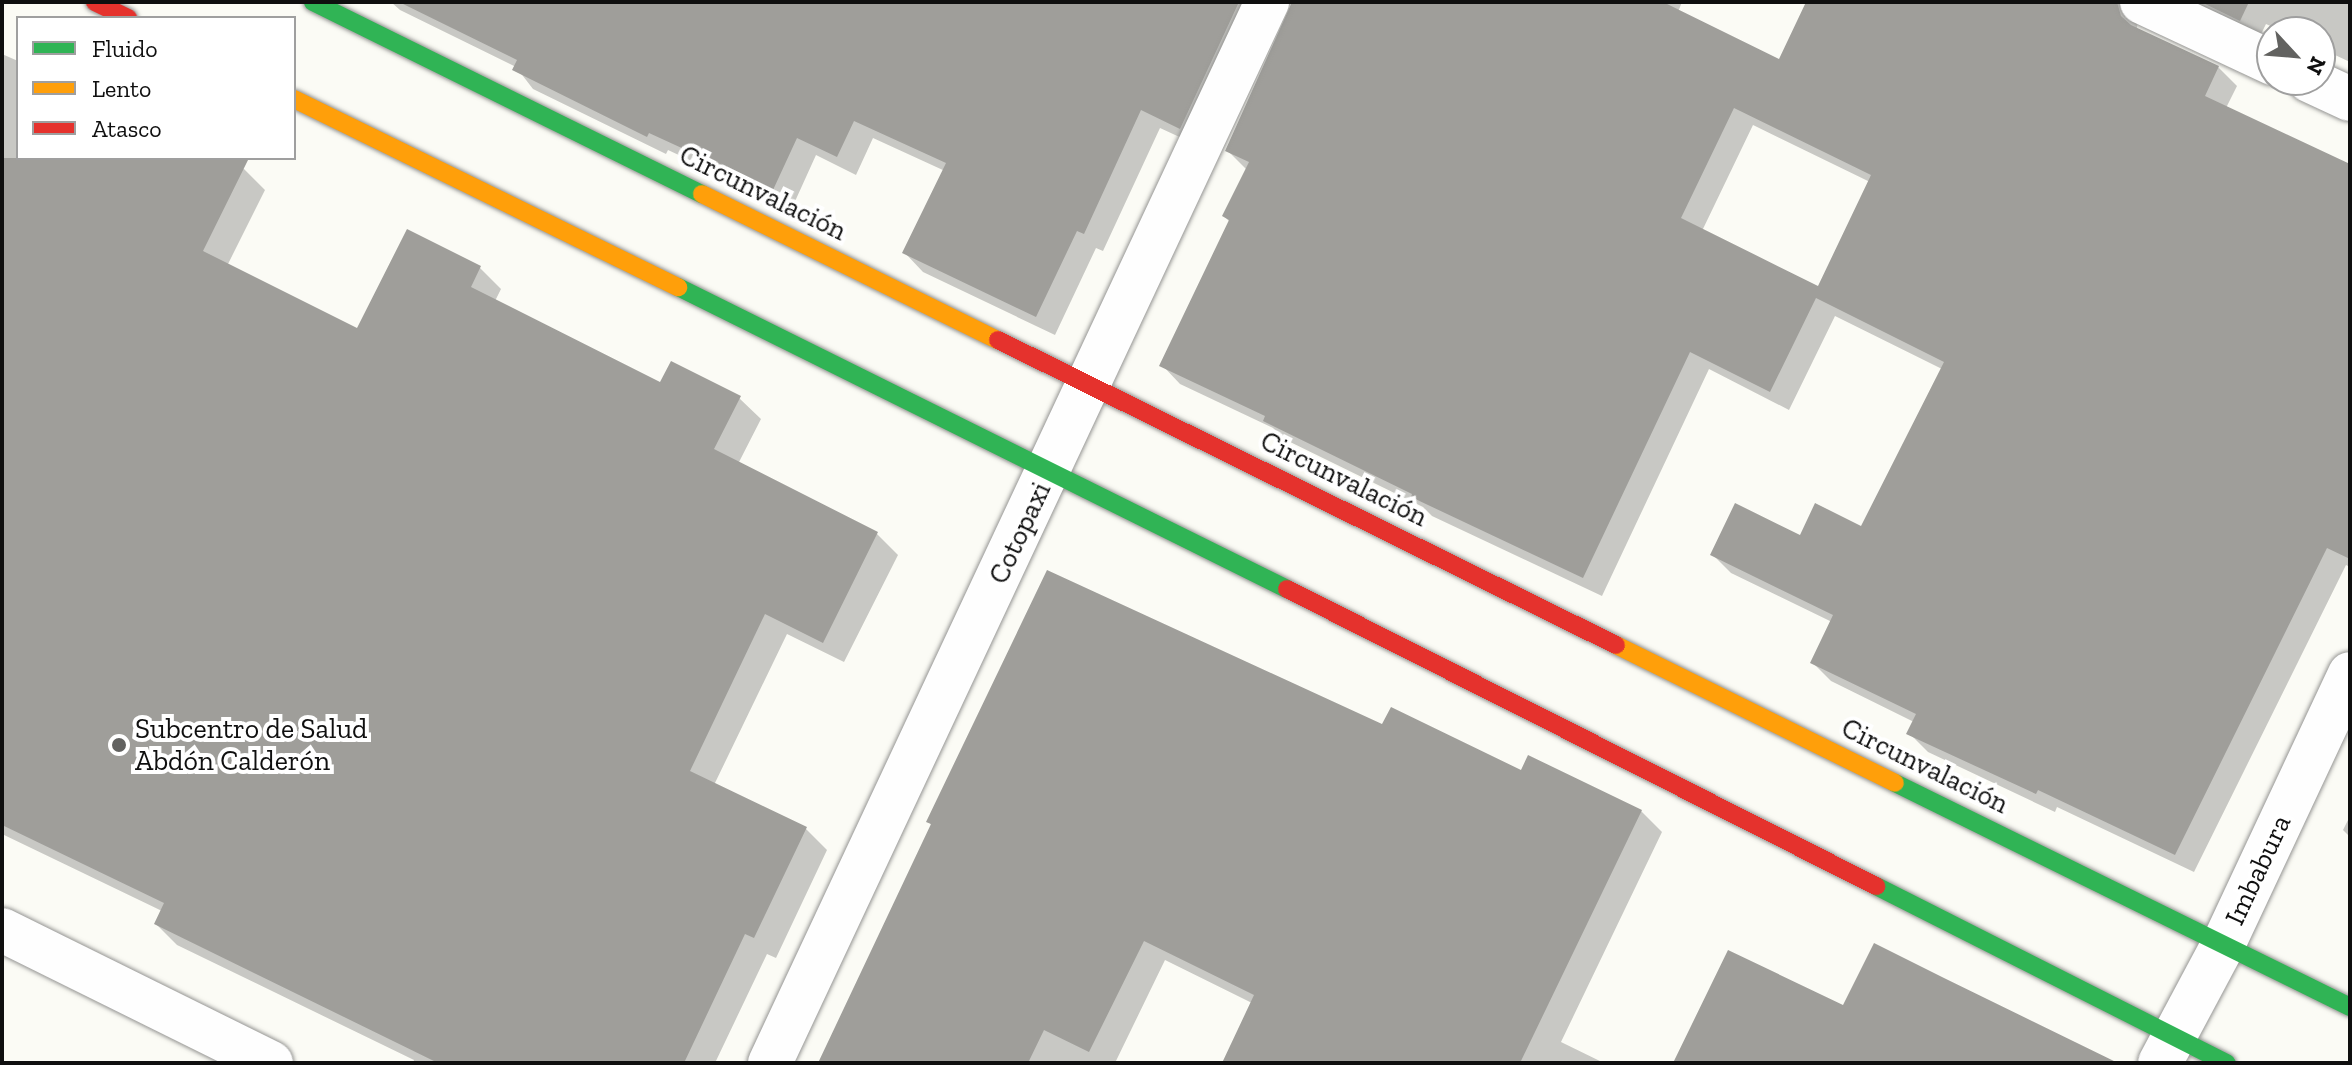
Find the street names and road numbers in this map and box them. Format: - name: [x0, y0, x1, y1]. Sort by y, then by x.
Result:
- street label: Circunvalación: [674, 138, 852, 248]
- street label: Circunvalación: [1255, 424, 1433, 534]
- street label: Cotopaxi: [982, 477, 1058, 589]
- street label: Circunvalación: [1836, 711, 2014, 821]
- street label: Imbabura: [2218, 810, 2298, 930]

